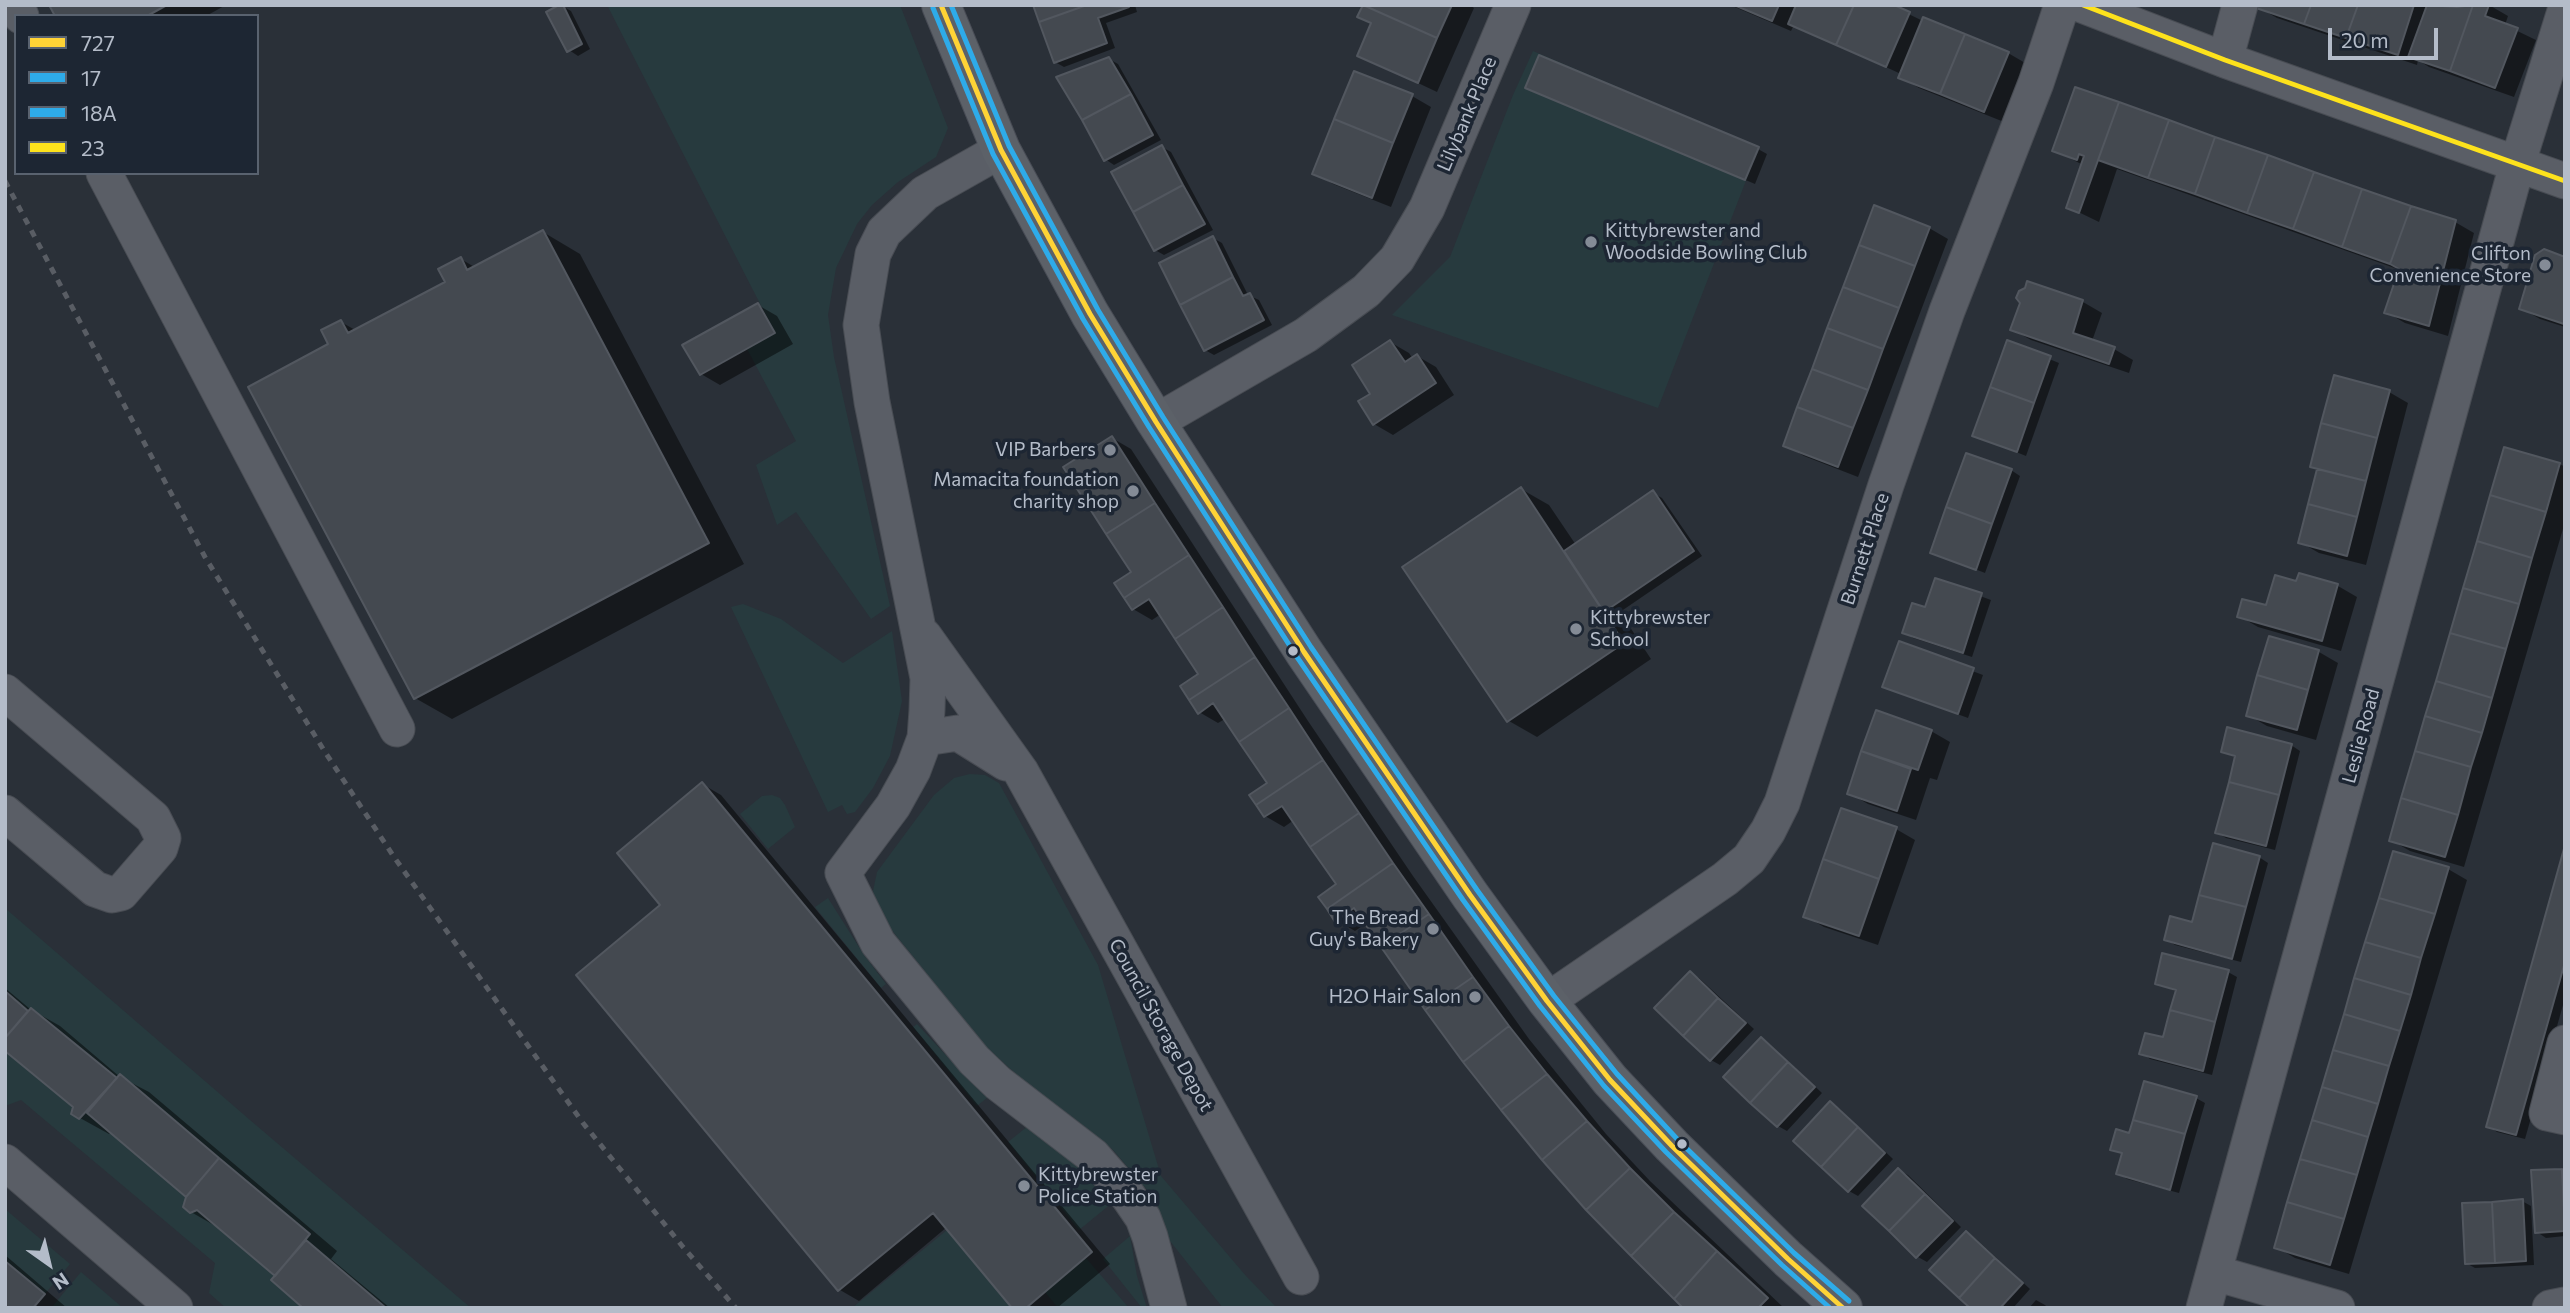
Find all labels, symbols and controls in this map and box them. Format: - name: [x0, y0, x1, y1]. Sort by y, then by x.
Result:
- legend: [14, 14, 259, 175]
- scale bar: [2332, 14, 2442, 58]
- text: 20 m: [2341, 27, 2389, 52]
- text: 727: [81, 30, 115, 55]
- street label: Lilybank Place: [1433, 53, 1501, 175]
- text: 17: [81, 65, 101, 90]
- text: 18A: [81, 100, 117, 125]
- text: 23: [81, 135, 105, 160]
- place label: Kittybrewster and Woodside Bowling Club: [1605, 220, 1808, 264]
- marker: Kittybrewster and Woodside Bowling Club: [1583, 234, 1599, 250]
- place label: Clifton Convenience Store: [2370, 243, 2531, 287]
- marker: Clifton Convenience Store: [2537, 257, 2553, 273]
- place label: VIP Barbers: [995, 439, 1096, 461]
- marker: VIP Barbers: [1102, 442, 1118, 458]
- place label: Mamacita foundation charity shop: [933, 469, 1119, 513]
- marker: Mamacita foundation charity shop: [1125, 483, 1141, 499]
- street label: Burnett Place: [1836, 490, 1894, 608]
- place label: Kittybrewster School: [1590, 607, 1710, 651]
- marker: Kittybrewster School: [1568, 621, 1584, 637]
- unlabelled marker: [1286, 644, 1300, 658]
- street label: Leslie Road: [2337, 686, 2385, 786]
- place label: The Bread Guy's Bakery: [1309, 907, 1419, 951]
- marker: The Bread Guy's Bakery: [1425, 921, 1441, 937]
- street label: Council Storage Depot: [1104, 935, 1218, 1115]
- place label: H2O Hair Salon: [1329, 986, 1461, 1008]
- marker: H2O Hair Salon: [1467, 989, 1483, 1005]
- unlabelled marker: [1675, 1137, 1689, 1151]
- place label: Kittybrewster Police Station: [1038, 1164, 1158, 1208]
- marker: Kittybrewster Police Station: [1016, 1178, 1032, 1194]
- north arrow: [14, 1229, 84, 1299]
- text: N: [49, 1268, 73, 1295]

